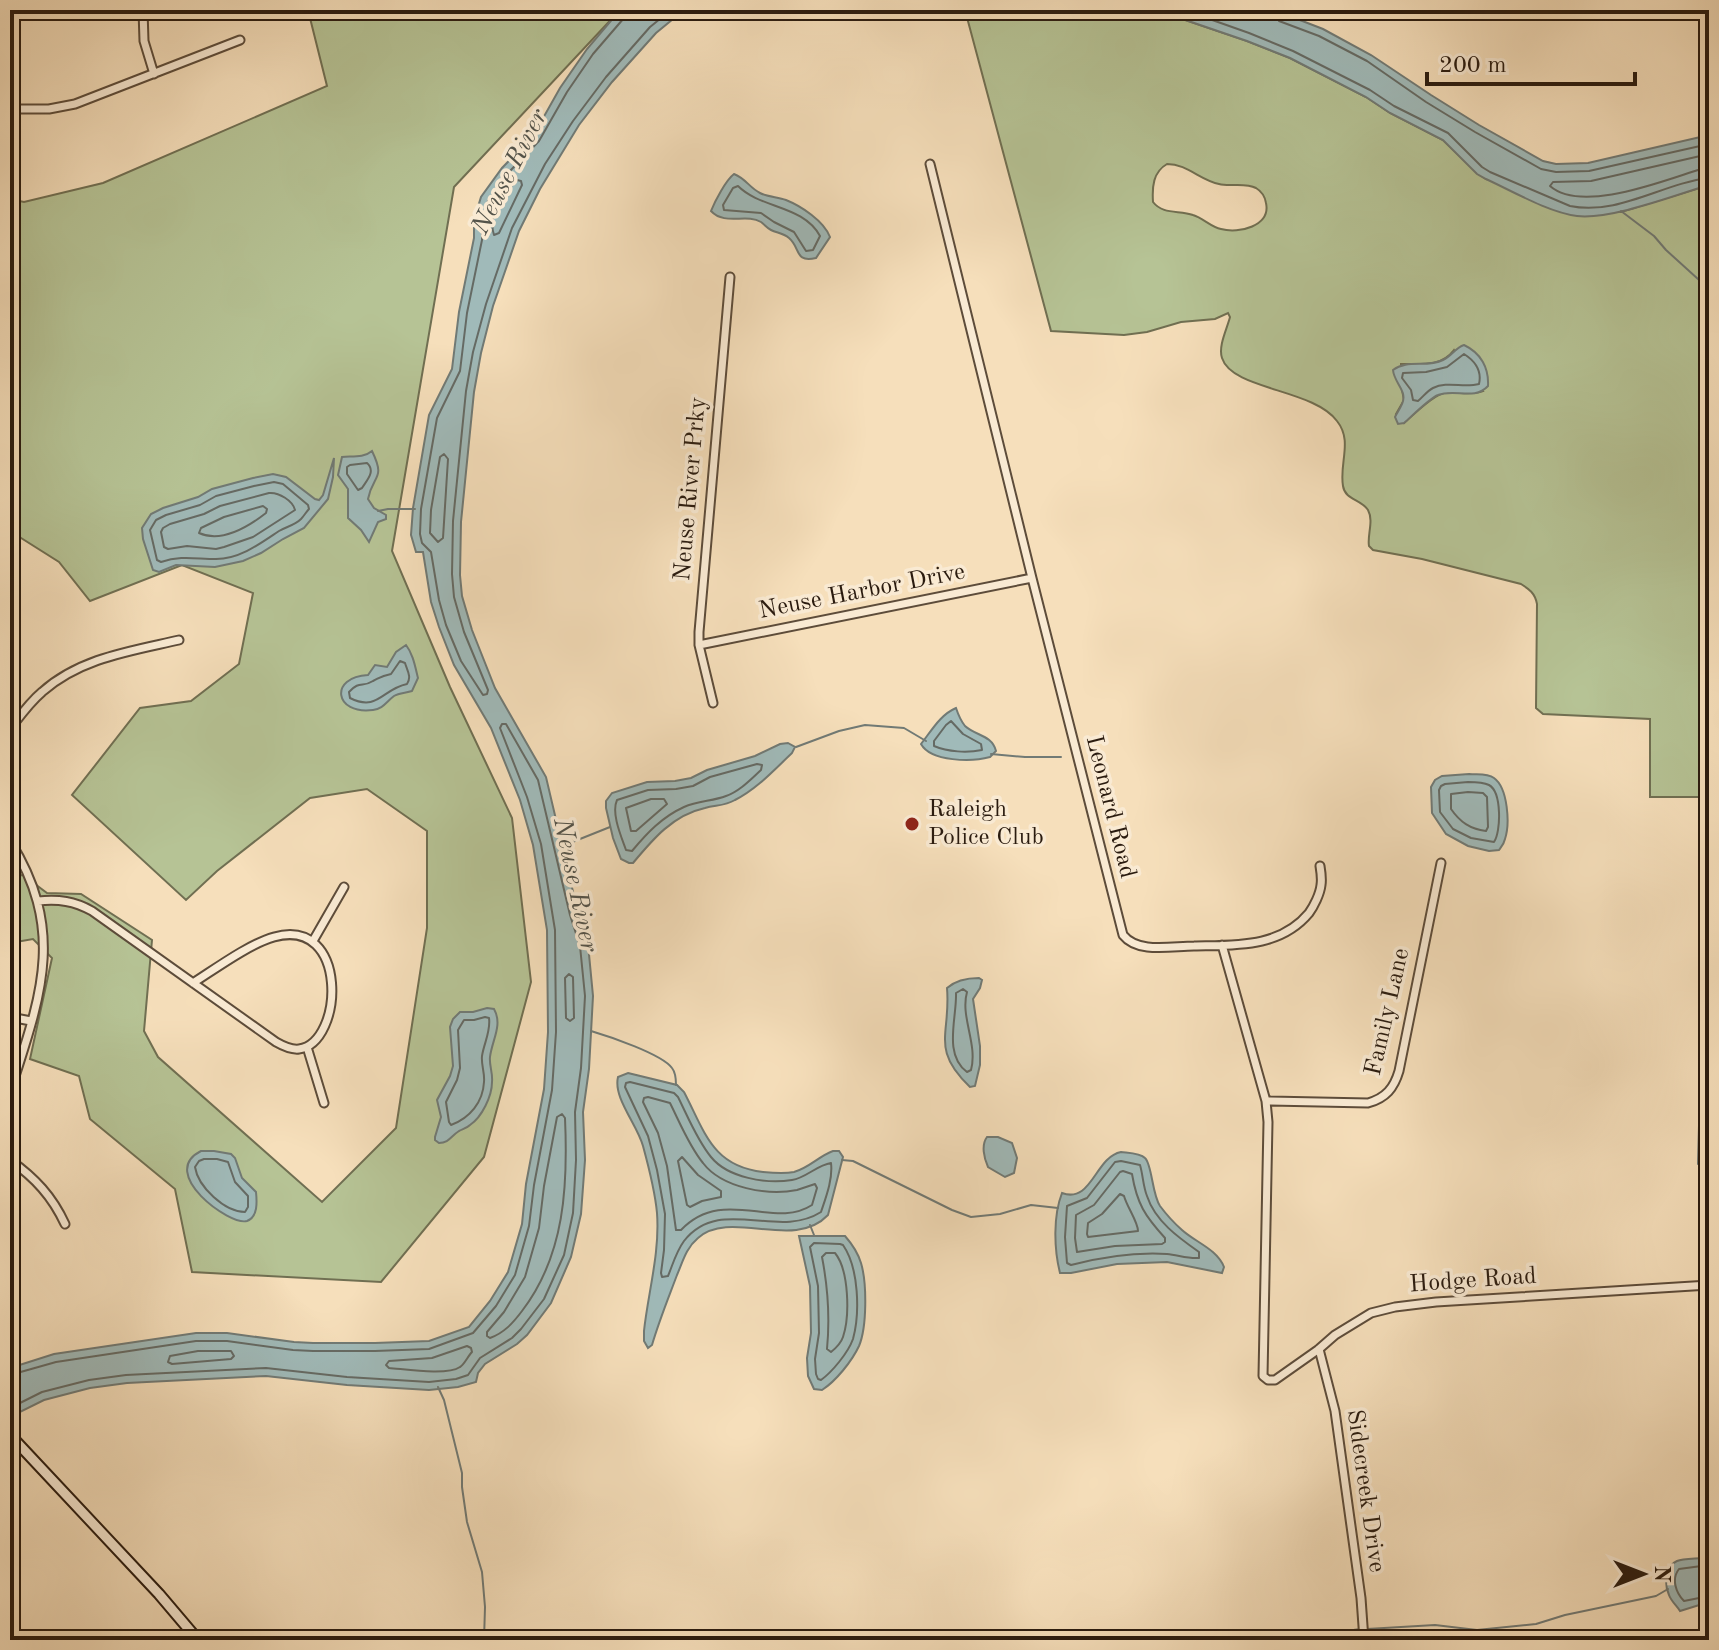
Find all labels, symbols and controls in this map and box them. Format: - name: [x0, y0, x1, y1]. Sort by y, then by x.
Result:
- scale bar: [1427, 36, 1635, 86]
- text: 200 m: [1439, 54, 1507, 78]
- water label: Neuse River: [467, 105, 553, 240]
- street label: Neuse River Prky: [671, 396, 711, 582]
- street label: Neuse Harbor Drive: [757, 560, 967, 624]
- street label: Leonard Road: [1081, 733, 1139, 881]
- place label: Raleigh Police Club: [928, 798, 1044, 850]
- water label: Neuse River: [548, 815, 602, 955]
- marker: Raleigh Police Club: [903, 815, 921, 833]
- street label: Family Lane: [1362, 946, 1414, 1078]
- street label: Hodge Road: [1409, 1265, 1537, 1297]
- street label: Sidecreek Drive: [1342, 1408, 1388, 1574]
- north arrow: [1603, 1534, 1683, 1614]
- text: N: [1650, 1566, 1672, 1583]

